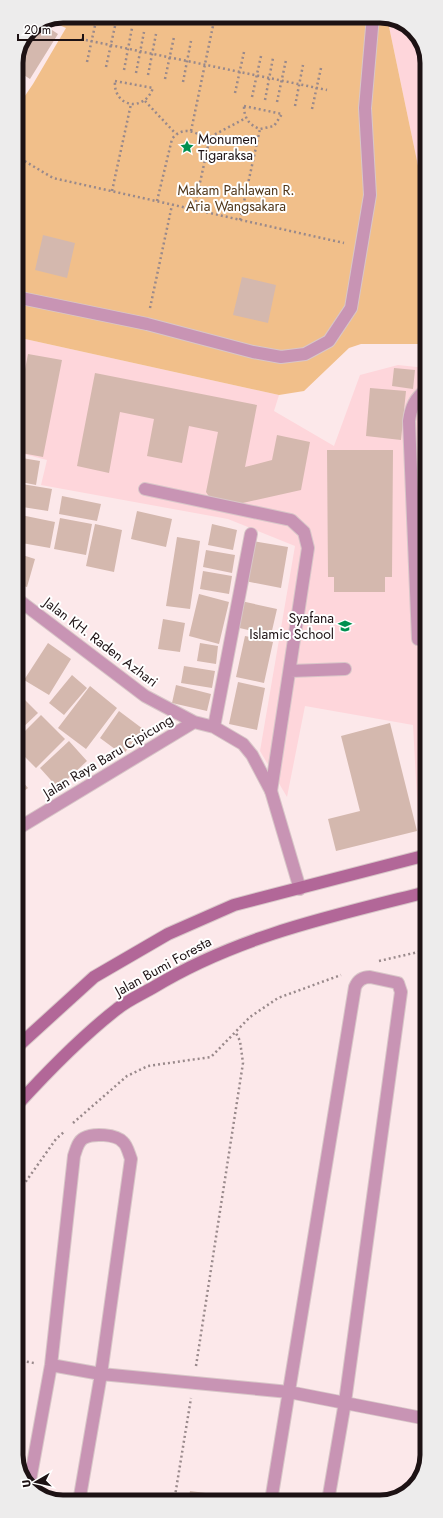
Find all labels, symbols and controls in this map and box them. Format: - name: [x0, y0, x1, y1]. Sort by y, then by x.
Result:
- scale bar: [18, 16, 83, 42]
- text: 20 m: [24, 21, 51, 39]
- place label: Monumen Tigaraksa: [198, 129, 257, 165]
- place icon: Monumen Tigaraksa: [179, 139, 195, 155]
- park label: Makam Pahlawan R. Aria Wangsakara: [177, 180, 295, 216]
- street label: Jalan KH. Raden Azhari: [38, 591, 162, 692]
- place label: Syafana Islamic School: [249, 608, 334, 644]
- school or university icon: Syafana Islamic School: [337, 618, 353, 634]
- street label: Jalan Raya Baru Cipicung: [38, 709, 177, 804]
- street label: Jalan Bumi Foresta: [109, 931, 215, 1002]
- north arrow: [16, 1462, 56, 1502]
- text: U: [18, 1479, 35, 1489]

